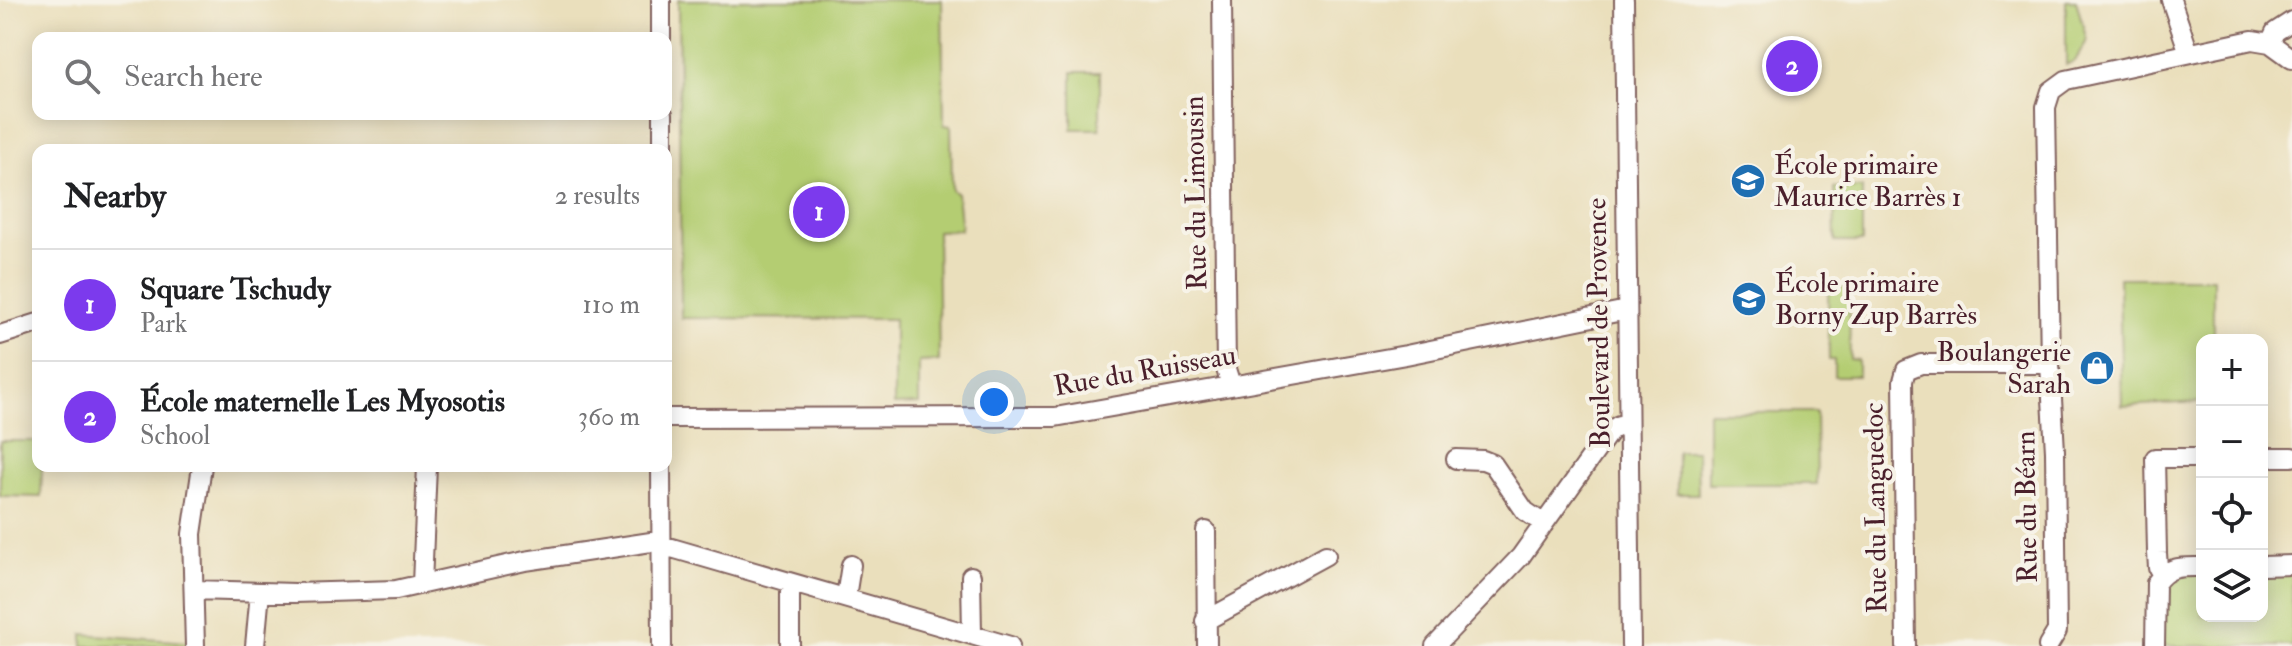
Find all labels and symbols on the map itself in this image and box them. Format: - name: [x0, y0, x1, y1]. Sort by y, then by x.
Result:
- pin: 2: [1766, 36, 1818, 96]
- street label: Rue du Limousin: [1177, 95, 1215, 291]
- place label: École primaire Maurice Barrès 1: [1774, 148, 1961, 215]
- school or university icon: École primaire Maurice Barrès 1: [1729, 162, 1767, 200]
- pin: 1: [793, 182, 845, 242]
- street label: Boulevard de Provence: [1579, 197, 1619, 449]
- place label: École primaire Borny Zup Barrès: [1775, 266, 1977, 333]
- school or university icon: École primaire Borny Zup Barrès: [1730, 280, 1768, 318]
- place label: Boulangerie Sarah: [1937, 335, 2071, 402]
- street label: Rue du Ruisseau: [1051, 338, 1239, 404]
- shop icon: Boulangerie Sarah: [2078, 349, 2116, 387]
- your location: [974, 382, 1014, 422]
- street label: Rue du Languedoc: [1857, 402, 1895, 614]
- street label: Rue du Béarn: [2008, 430, 2046, 584]

